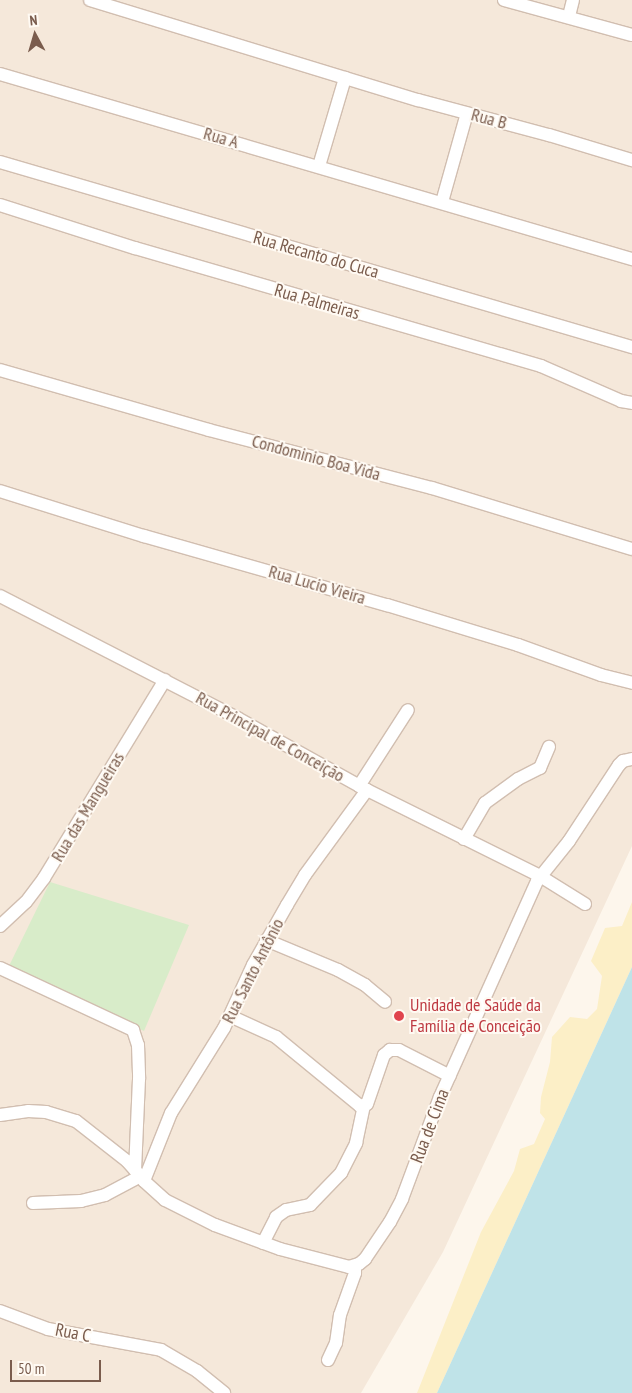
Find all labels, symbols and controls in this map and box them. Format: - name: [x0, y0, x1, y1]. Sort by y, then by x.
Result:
- north arrow: [10, 10, 60, 60]
- text: N: [29, 11, 38, 29]
- street label: Rua B: [469, 104, 509, 134]
- street label: Rua A: [201, 123, 241, 153]
- street label: Rua Recanto do Cuca: [251, 227, 381, 283]
- street label: Rua Palmeiras: [272, 280, 362, 324]
- street label: Condominio Boa Vida: [249, 430, 383, 486]
- street label: Rua Lucio Vieira: [266, 561, 368, 609]
- street label: Rua Principal de Conceição: [192, 687, 348, 787]
- street label: Rua das Mangueiras: [47, 748, 129, 866]
- street label: Rua Santo Antônio: [217, 915, 289, 1027]
- place label: Unidade de Saúde da Família de Conceição: [410, 995, 541, 1038]
- marker: Unidade de Saúde da Família de Conceição: [392, 1009, 406, 1023]
- street label: Rua de Cima: [406, 1086, 454, 1166]
- street label: Rua C: [53, 1319, 93, 1347]
- scale bar: [12, 1350, 104, 1382]
- text: 50 m: [18, 1359, 44, 1378]

